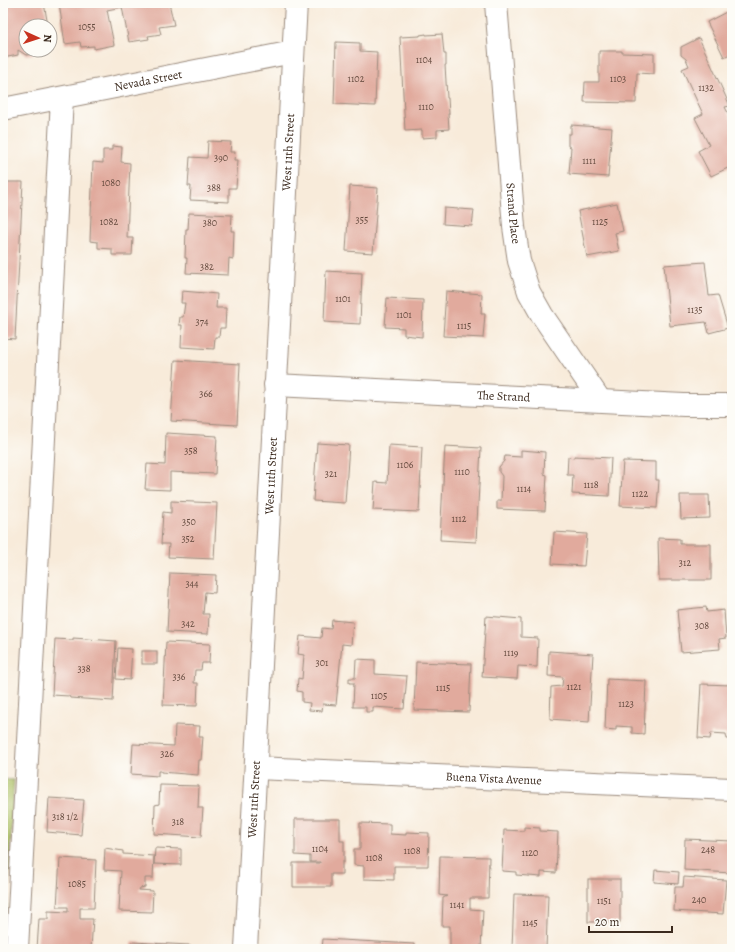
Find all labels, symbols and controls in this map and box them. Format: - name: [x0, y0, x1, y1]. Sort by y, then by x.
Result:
- north arrow: [18, 18, 58, 58]
- house number: 1055: [78, 20, 96, 33]
- text: N: [40, 34, 55, 43]
- house number: 1104: [416, 53, 433, 66]
- street label: Nevada Street: [113, 66, 183, 95]
- house number: 1102: [348, 72, 365, 85]
- house number: 1103: [610, 72, 626, 85]
- house number: 1132: [698, 81, 714, 94]
- house number: 1110: [418, 100, 434, 113]
- street label: West 11th Street: [278, 113, 298, 192]
- house number: 390: [214, 151, 228, 164]
- house number: 1111: [582, 154, 596, 167]
- house number: 1080: [102, 176, 120, 189]
- house number: 388: [207, 181, 221, 194]
- street label: Strand Place: [502, 182, 524, 245]
- house number: 355: [356, 213, 368, 226]
- house number: 1082: [100, 215, 118, 228]
- house number: 1125: [592, 215, 608, 228]
- house number: 380: [203, 216, 217, 229]
- house number: 382: [200, 260, 214, 273]
- house number: 1101: [335, 292, 351, 305]
- house number: 1135: [687, 303, 703, 316]
- house number: 1101: [396, 308, 412, 321]
- house number: 374: [196, 315, 209, 328]
- house number: 1115: [457, 319, 471, 332]
- house number: 366: [199, 387, 213, 400]
- street label: The Strand: [477, 387, 531, 405]
- street label: West 11th Street: [261, 437, 281, 516]
- house number: 358: [184, 444, 198, 457]
- house number: 1106: [397, 458, 414, 471]
- house number: 1110: [454, 465, 470, 478]
- house number: 321: [325, 467, 338, 480]
- house number: 1118: [583, 478, 599, 491]
- house number: 1114: [517, 482, 532, 495]
- house number: 1122: [632, 487, 648, 500]
- house number: 1112: [451, 512, 467, 525]
- house number: 350: [182, 515, 196, 528]
- house number: 352: [181, 532, 195, 545]
- house number: 312: [679, 556, 691, 569]
- house number: 344: [185, 577, 199, 590]
- house number: 342: [181, 617, 195, 630]
- house number: 308: [695, 619, 709, 632]
- house number: 1119: [504, 646, 519, 659]
- house number: 301: [316, 656, 329, 669]
- house number: 338: [77, 662, 91, 675]
- house number: 336: [173, 670, 186, 683]
- house number: 1121: [566, 680, 582, 693]
- house number: 1115: [436, 681, 450, 694]
- house number: 1105: [371, 689, 387, 702]
- house number: 1123: [618, 697, 634, 710]
- house number: 326: [160, 747, 174, 760]
- street label: West 11th Street: [244, 760, 264, 839]
- street label: Buena Vista Avenue: [445, 768, 542, 789]
- house number: 318 1/2: [52, 810, 78, 823]
- house number: 318: [172, 815, 184, 828]
- house number: 1104: [312, 842, 329, 855]
- house number: 248: [701, 843, 715, 856]
- house number: 1108: [403, 844, 421, 857]
- house number: 1120: [522, 846, 538, 859]
- house number: 1108: [365, 851, 383, 864]
- house number: 1085: [68, 877, 86, 890]
- house number: 240: [692, 893, 706, 906]
- house number: 1151: [597, 894, 612, 907]
- house number: 1141: [450, 898, 465, 911]
- scale bar: [589, 908, 672, 934]
- text: 20 m: [595, 914, 619, 930]
- house number: 1145: [522, 916, 538, 929]

